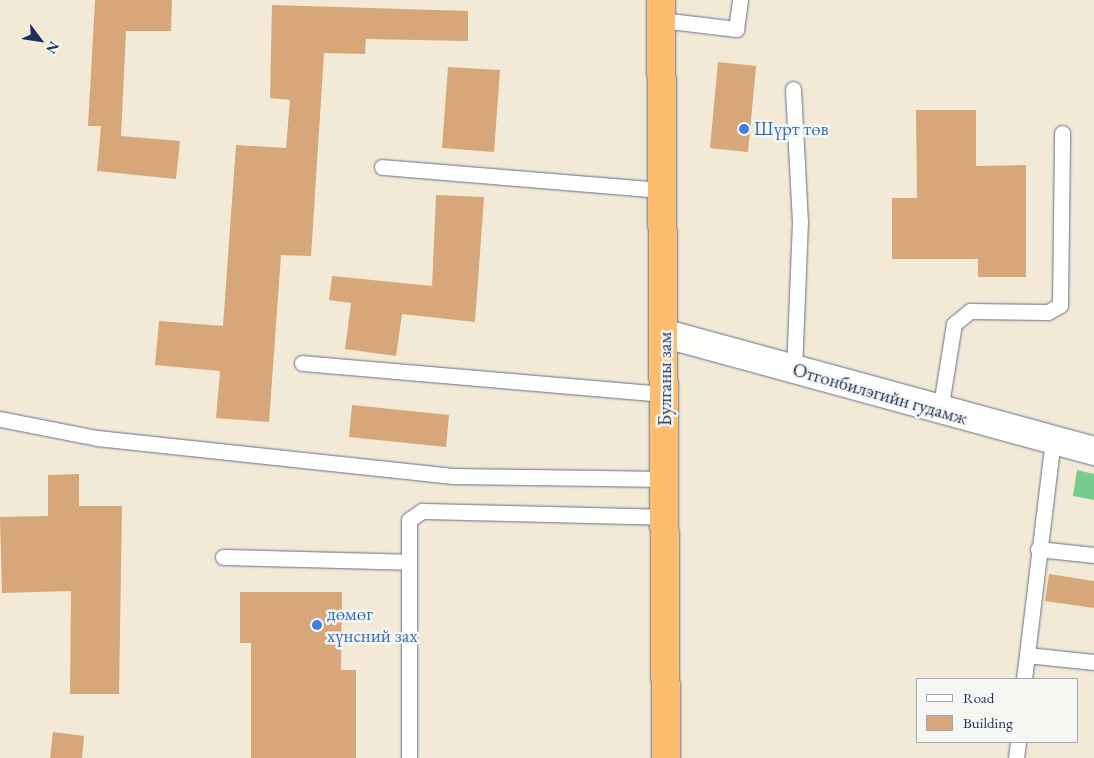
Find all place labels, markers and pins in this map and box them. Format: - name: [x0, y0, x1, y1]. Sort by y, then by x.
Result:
- place label: Шүрт төв: [754, 118, 829, 140]
- marker: Шүрт төв: [738, 123, 750, 135]
- place label: дөмөг хүнсний зах: [327, 603, 418, 647]
- marker: дөмөг хүнсний зах: [311, 619, 323, 631]

